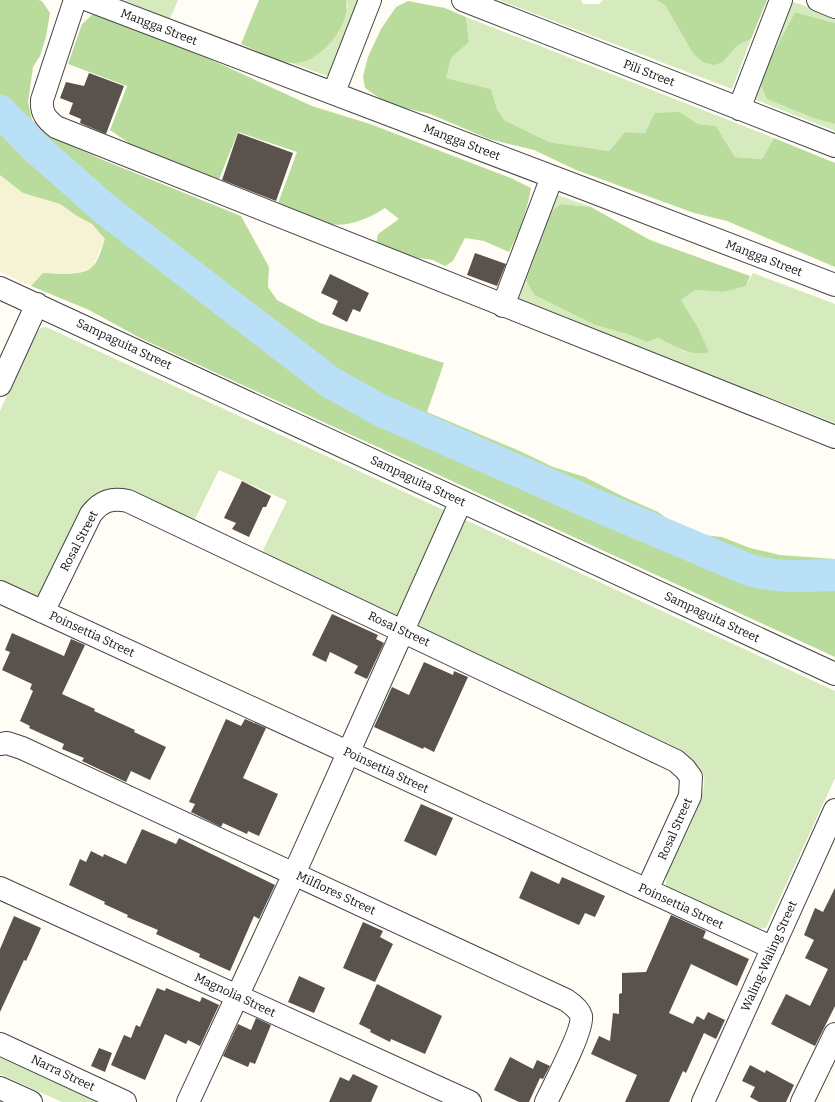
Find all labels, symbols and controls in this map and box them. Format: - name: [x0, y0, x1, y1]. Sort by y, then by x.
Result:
- street label: Mangga Street: [119, 6, 200, 48]
- street label: Pili Street: [621, 57, 677, 89]
- street label: Mangga Street: [422, 121, 503, 163]
- street label: Mangga Street: [724, 237, 805, 279]
- street label: Sampaguita Street: [74, 316, 174, 372]
- street label: Sampaguita Street: [368, 453, 468, 509]
- street label: Rosal Street: [57, 508, 101, 574]
- street label: Sampaguita Street: [662, 589, 762, 645]
- street label: Poinsettia Street: [47, 608, 137, 660]
- street label: Rosal Street: [366, 609, 433, 650]
- street label: Poinsettia Street: [341, 744, 431, 796]
- street label: Rosal Street: [655, 795, 695, 862]
- street label: Milflores Street: [294, 868, 378, 918]
- street label: Poinsettia Street: [636, 880, 726, 932]
- street label: Waling-Waling Street: [738, 898, 800, 1013]
- street label: Magnolia Street: [192, 970, 278, 1020]
- street label: Narra Street: [29, 1052, 98, 1094]

